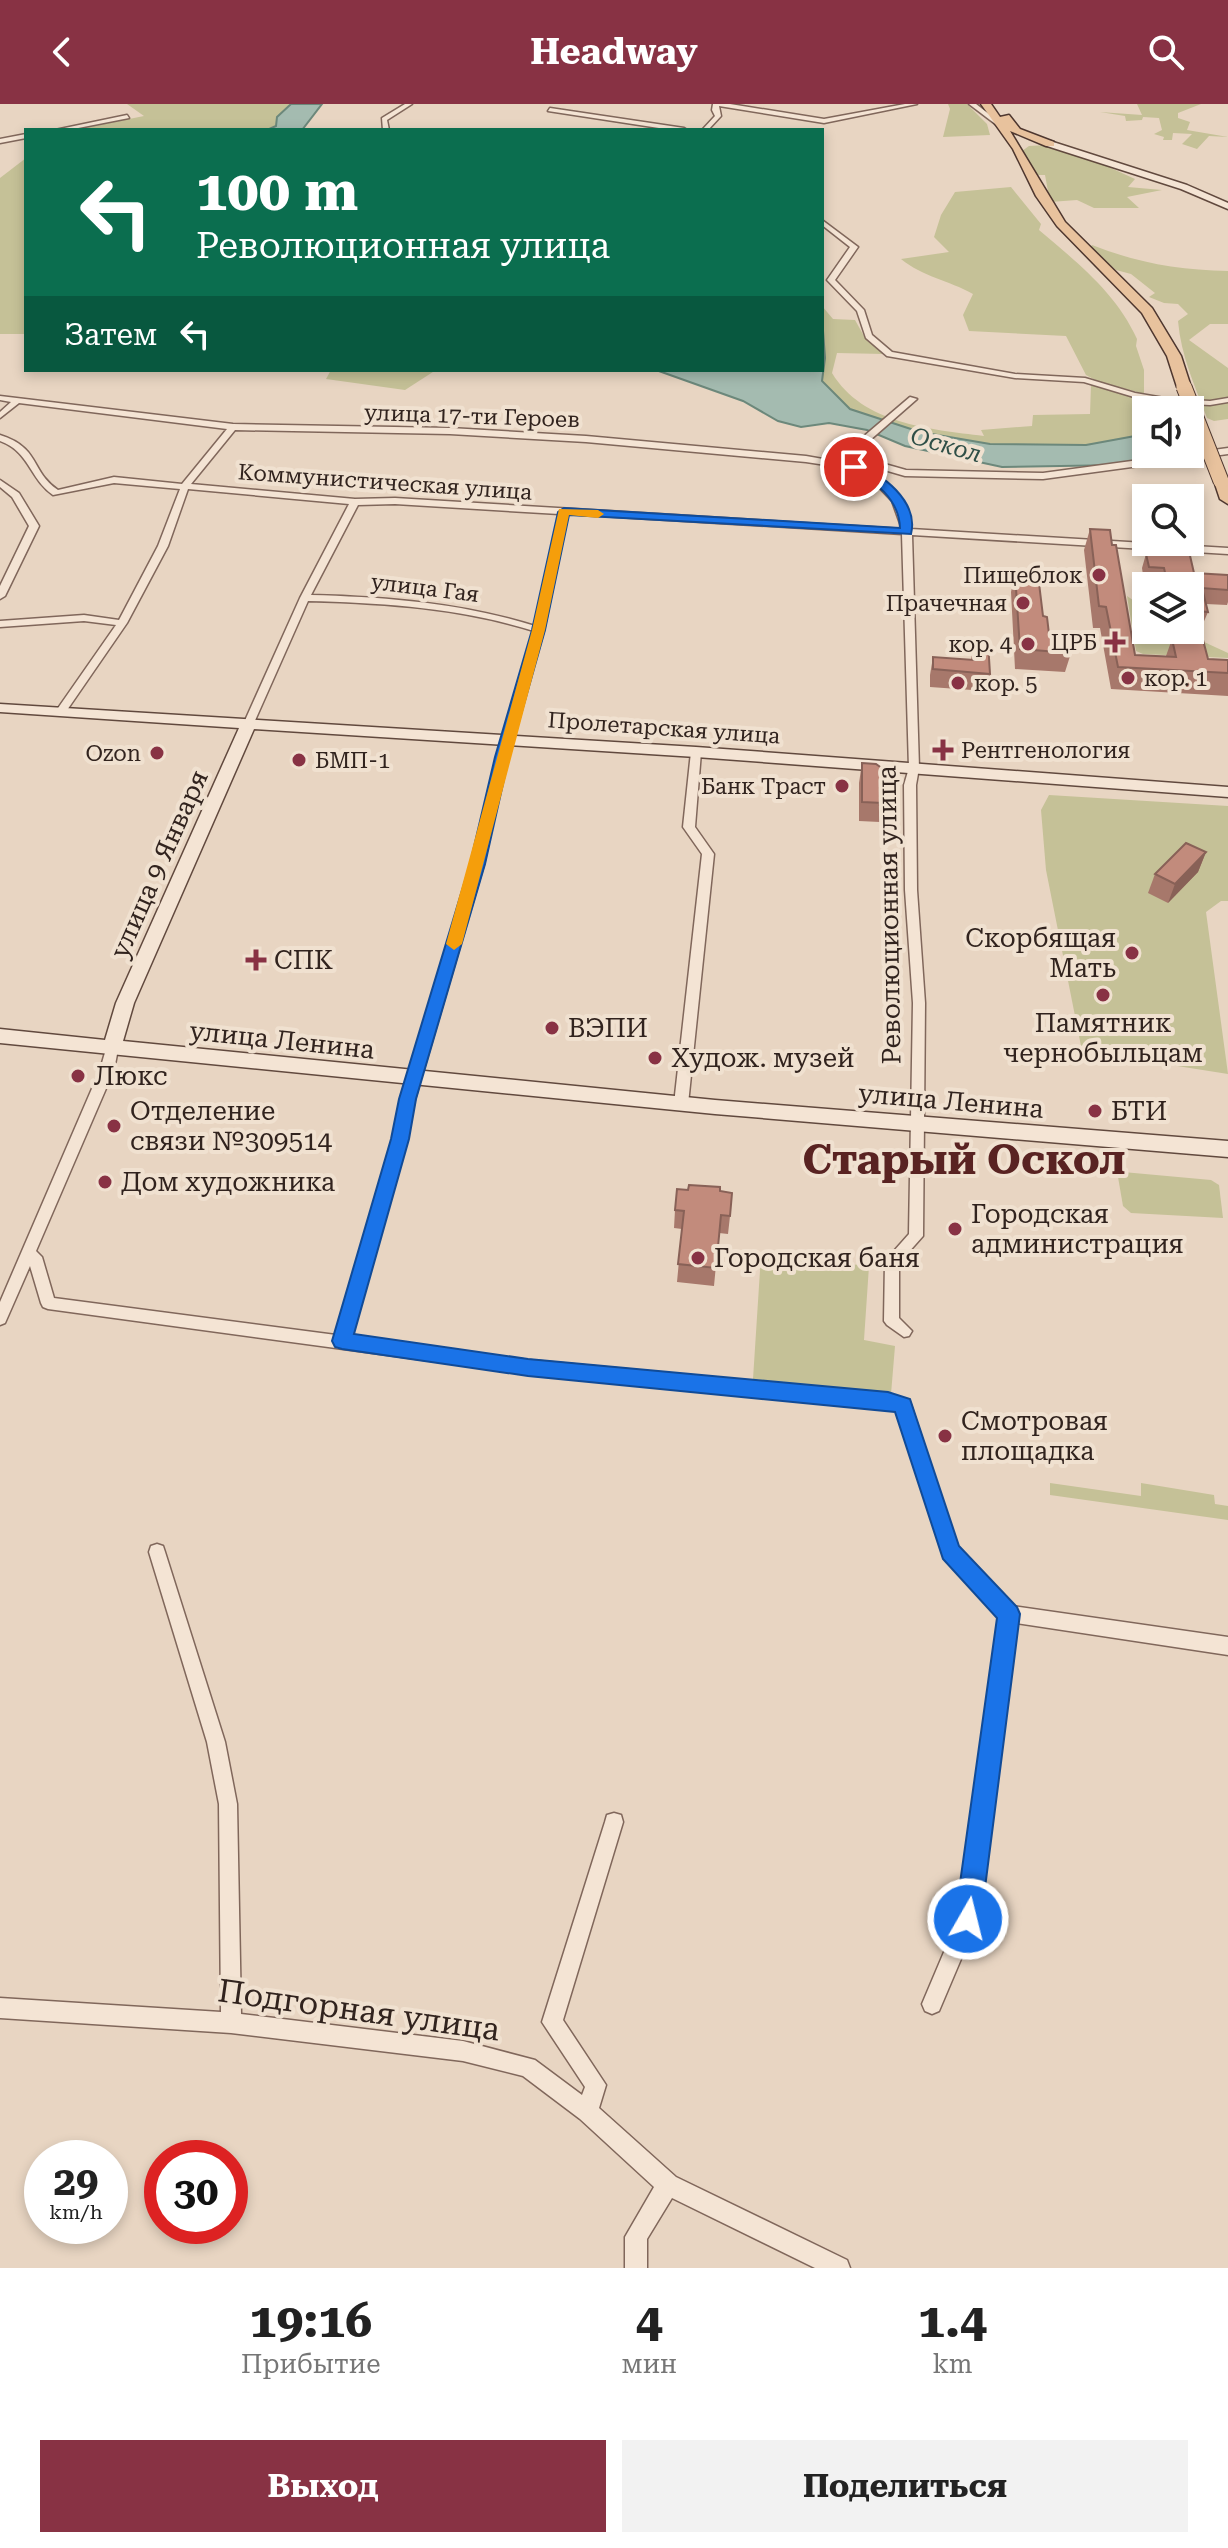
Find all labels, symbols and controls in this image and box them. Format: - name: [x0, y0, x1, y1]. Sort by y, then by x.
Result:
- icon: back: [40, 30, 84, 74]
- icon: search: [1144, 30, 1188, 74]
- text: Headway: [530, 31, 698, 73]
- text: 100 m: [196, 158, 358, 224]
- icon: left: [64, 160, 168, 264]
- text: Революционная улица: [196, 225, 610, 267]
- icon: left: [173, 312, 217, 356]
- text: Затем: [64, 317, 157, 352]
- map controls: [1132, 396, 1204, 644]
- button: sound: [1132, 396, 1204, 468]
- street label: улица 17-ти Героев: [364, 400, 580, 432]
- water label: Оскол: [907, 422, 985, 468]
- pin: [820, 433, 888, 501]
- icon: arrive: [832, 445, 876, 489]
- street label: Коммунистическая улица: [237, 459, 533, 505]
- button: search: [1132, 484, 1204, 556]
- place label: Пищеблок: [963, 563, 1083, 588]
- marker: Пищеблок: [1090, 566, 1108, 584]
- street label: улица Гая: [370, 569, 480, 607]
- button: layers: [1132, 572, 1204, 644]
- place label: Прачечная: [886, 591, 1007, 616]
- marker: Прачечная: [1014, 594, 1032, 612]
- place label: ЦРБ: [1051, 630, 1097, 655]
- marker: ЦРБ: [1104, 631, 1126, 653]
- place label: кор. 4: [948, 632, 1013, 657]
- marker: кор. 4: [1019, 635, 1037, 653]
- place label: кор. 1: [1144, 666, 1208, 691]
- marker: кор. 1: [1119, 669, 1137, 687]
- place label: кор. 5: [974, 671, 1038, 696]
- marker: кор. 5: [949, 674, 967, 692]
- street label: Пролетарская улица: [547, 707, 781, 749]
- place label: Рентгенология: [961, 738, 1130, 763]
- marker: Рентгенология: [932, 739, 954, 761]
- place label: Ozon: [85, 741, 141, 766]
- marker: Ozon: [148, 744, 166, 762]
- place label: БМП-1: [315, 748, 390, 773]
- marker: БМП-1: [290, 751, 308, 769]
- street label: улица 9 Января: [104, 765, 214, 963]
- street label: Революционная улица: [871, 765, 907, 1065]
- place label: Банк Траст: [701, 774, 826, 799]
- marker: Банк Траст: [833, 777, 851, 795]
- place label: Скорбящая Мать: [965, 923, 1116, 983]
- marker: Скорбящая Мать: [1123, 944, 1141, 962]
- place label: СПК: [274, 945, 333, 975]
- marker: СПК: [245, 949, 267, 971]
- marker: Памятник чернобыльцам: [1094, 986, 1112, 1004]
- place label: Памятник чернобыльцам: [1003, 1008, 1203, 1068]
- place label: ВЭПИ: [568, 1013, 648, 1043]
- street label: улица Ленина: [188, 1015, 376, 1065]
- marker: ВЭПИ: [543, 1019, 561, 1037]
- place label: Худож. музей: [671, 1043, 854, 1073]
- marker: Худож. музей: [646, 1049, 664, 1067]
- place label: Люкс: [94, 1061, 167, 1091]
- marker: Люкс: [69, 1067, 87, 1085]
- street label: улица Ленина: [857, 1078, 1045, 1124]
- place label: Отделение связи №309514: [130, 1096, 333, 1156]
- place label: БТИ: [1111, 1096, 1167, 1126]
- marker: БТИ: [1086, 1102, 1104, 1120]
- marker: Отделение связи №309514: [105, 1117, 123, 1135]
- district label: Старый Оскол: [803, 1135, 1125, 1184]
- place label: Дом художника: [121, 1167, 335, 1197]
- marker: Дом художника: [96, 1173, 114, 1191]
- place label: Городская администрация: [971, 1199, 1184, 1259]
- marker: Городская администрация: [946, 1220, 964, 1238]
- place label: Городская баня: [714, 1243, 920, 1273]
- marker: Городская баня: [689, 1249, 707, 1267]
- place label: Смотровая площадка: [961, 1406, 1108, 1466]
- marker: Смотровая площадка: [936, 1427, 954, 1445]
- position arrow: [926, 1877, 1010, 1961]
- street label: Подгорная улица: [216, 1971, 502, 2049]
- speed limit sign: 30: [144, 2140, 248, 2244]
- text: 29: [54, 2158, 98, 2205]
- text: km/h: [49, 2200, 103, 2224]
- text: 19:16: [250, 2293, 372, 2349]
- text: 4: [636, 2293, 663, 2349]
- text: 1.4: [918, 2293, 987, 2349]
- text: Прибытие: [241, 2349, 380, 2379]
- text: мин: [622, 2349, 677, 2379]
- text: km: [932, 2349, 973, 2379]
- button: Выход: [40, 2440, 606, 2532]
- button: Поделиться: [622, 2440, 1188, 2532]

